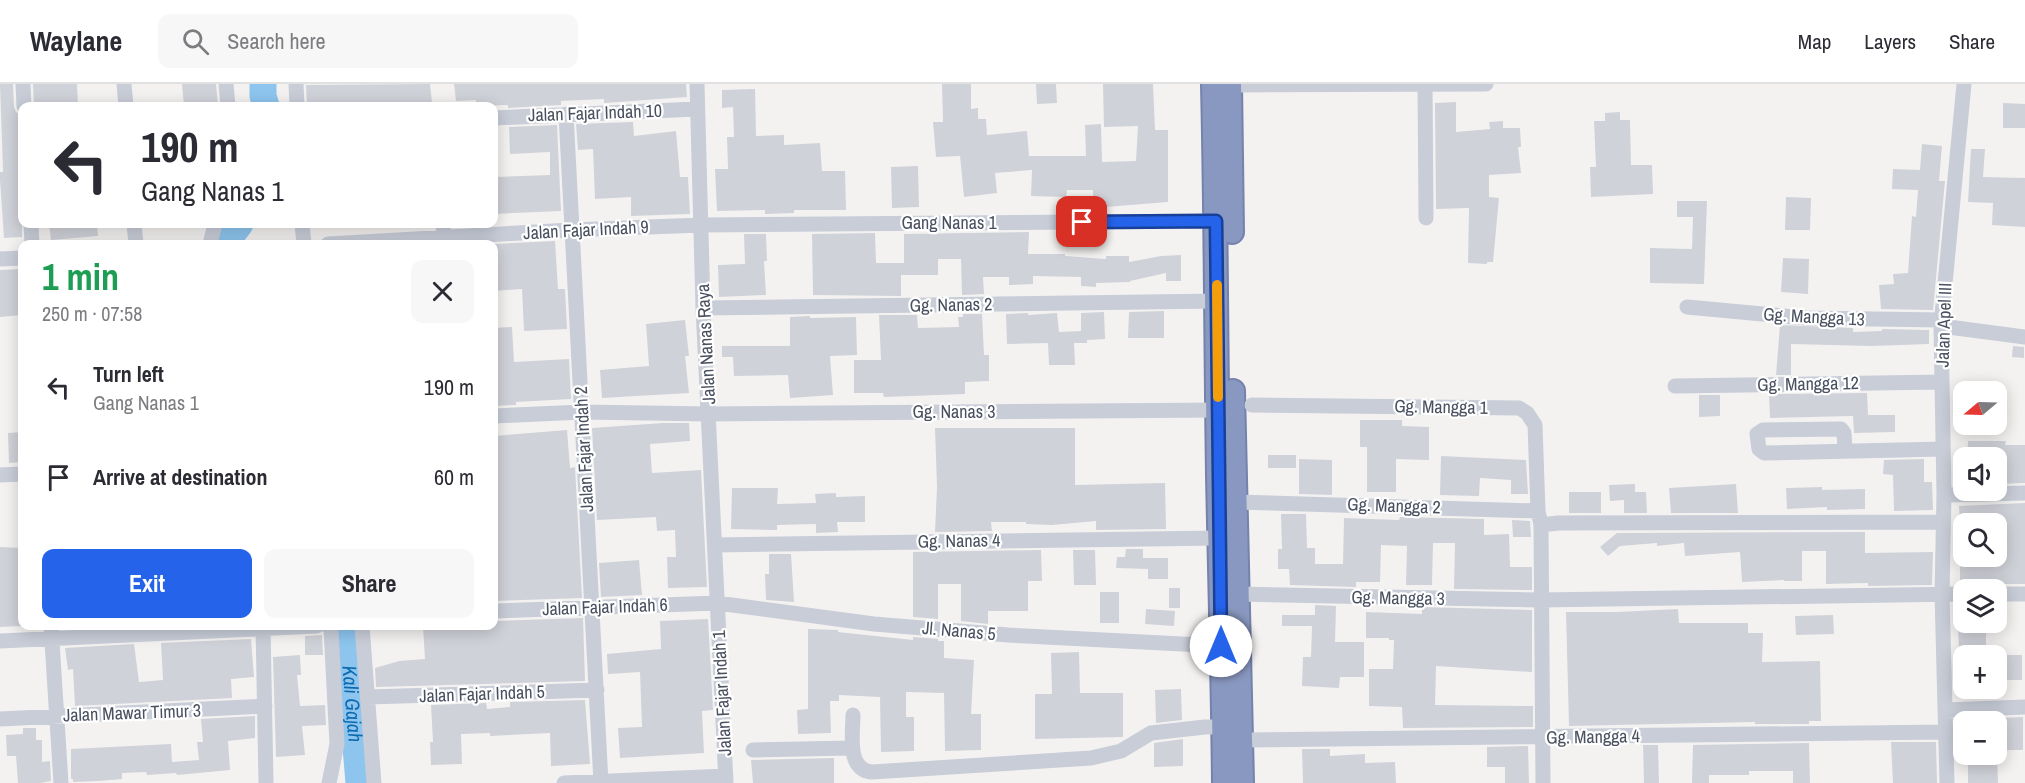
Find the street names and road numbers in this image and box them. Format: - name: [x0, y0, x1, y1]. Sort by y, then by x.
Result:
- street label: Jalan Fajar Indah 10: [528, 98, 662, 127]
- street label: Gang Nanas 1: [901, 210, 997, 235]
- street label: Jalan Fajar Indah 9: [523, 214, 649, 245]
- street label: Jalan Apel III: [1930, 282, 1957, 368]
- street label: Jalan Nanas Raya: [690, 283, 721, 405]
- street label: Gg. Nanas 2: [909, 291, 993, 318]
- street label: Gg. Mangga 13: [1763, 301, 1865, 332]
- street label: Gg. Mangga 12: [1757, 370, 1859, 397]
- street label: Jalan Fajar Indah 2: [568, 386, 599, 512]
- street label: Gg. Mangga 1: [1394, 393, 1489, 420]
- street label: Gg. Nanas 3: [913, 399, 995, 424]
- street label: Gg. Mangga 2: [1347, 491, 1441, 520]
- street label: Gg. Nanas 4: [917, 527, 1001, 554]
- street label: Gg. Mangga 3: [1351, 584, 1445, 611]
- street label: Jalan Fajar Indah 6: [542, 592, 668, 621]
- street label: Jl. Nanas 5: [921, 615, 997, 646]
- street label: Jalan Fajar Indah 1: [706, 629, 737, 756]
- street label: Jalan Fajar Indah 5: [419, 679, 545, 708]
- street label: Jalan Mawar Timur 3: [63, 698, 201, 727]
- street label: Gg. Mangga 4: [1546, 723, 1640, 750]

